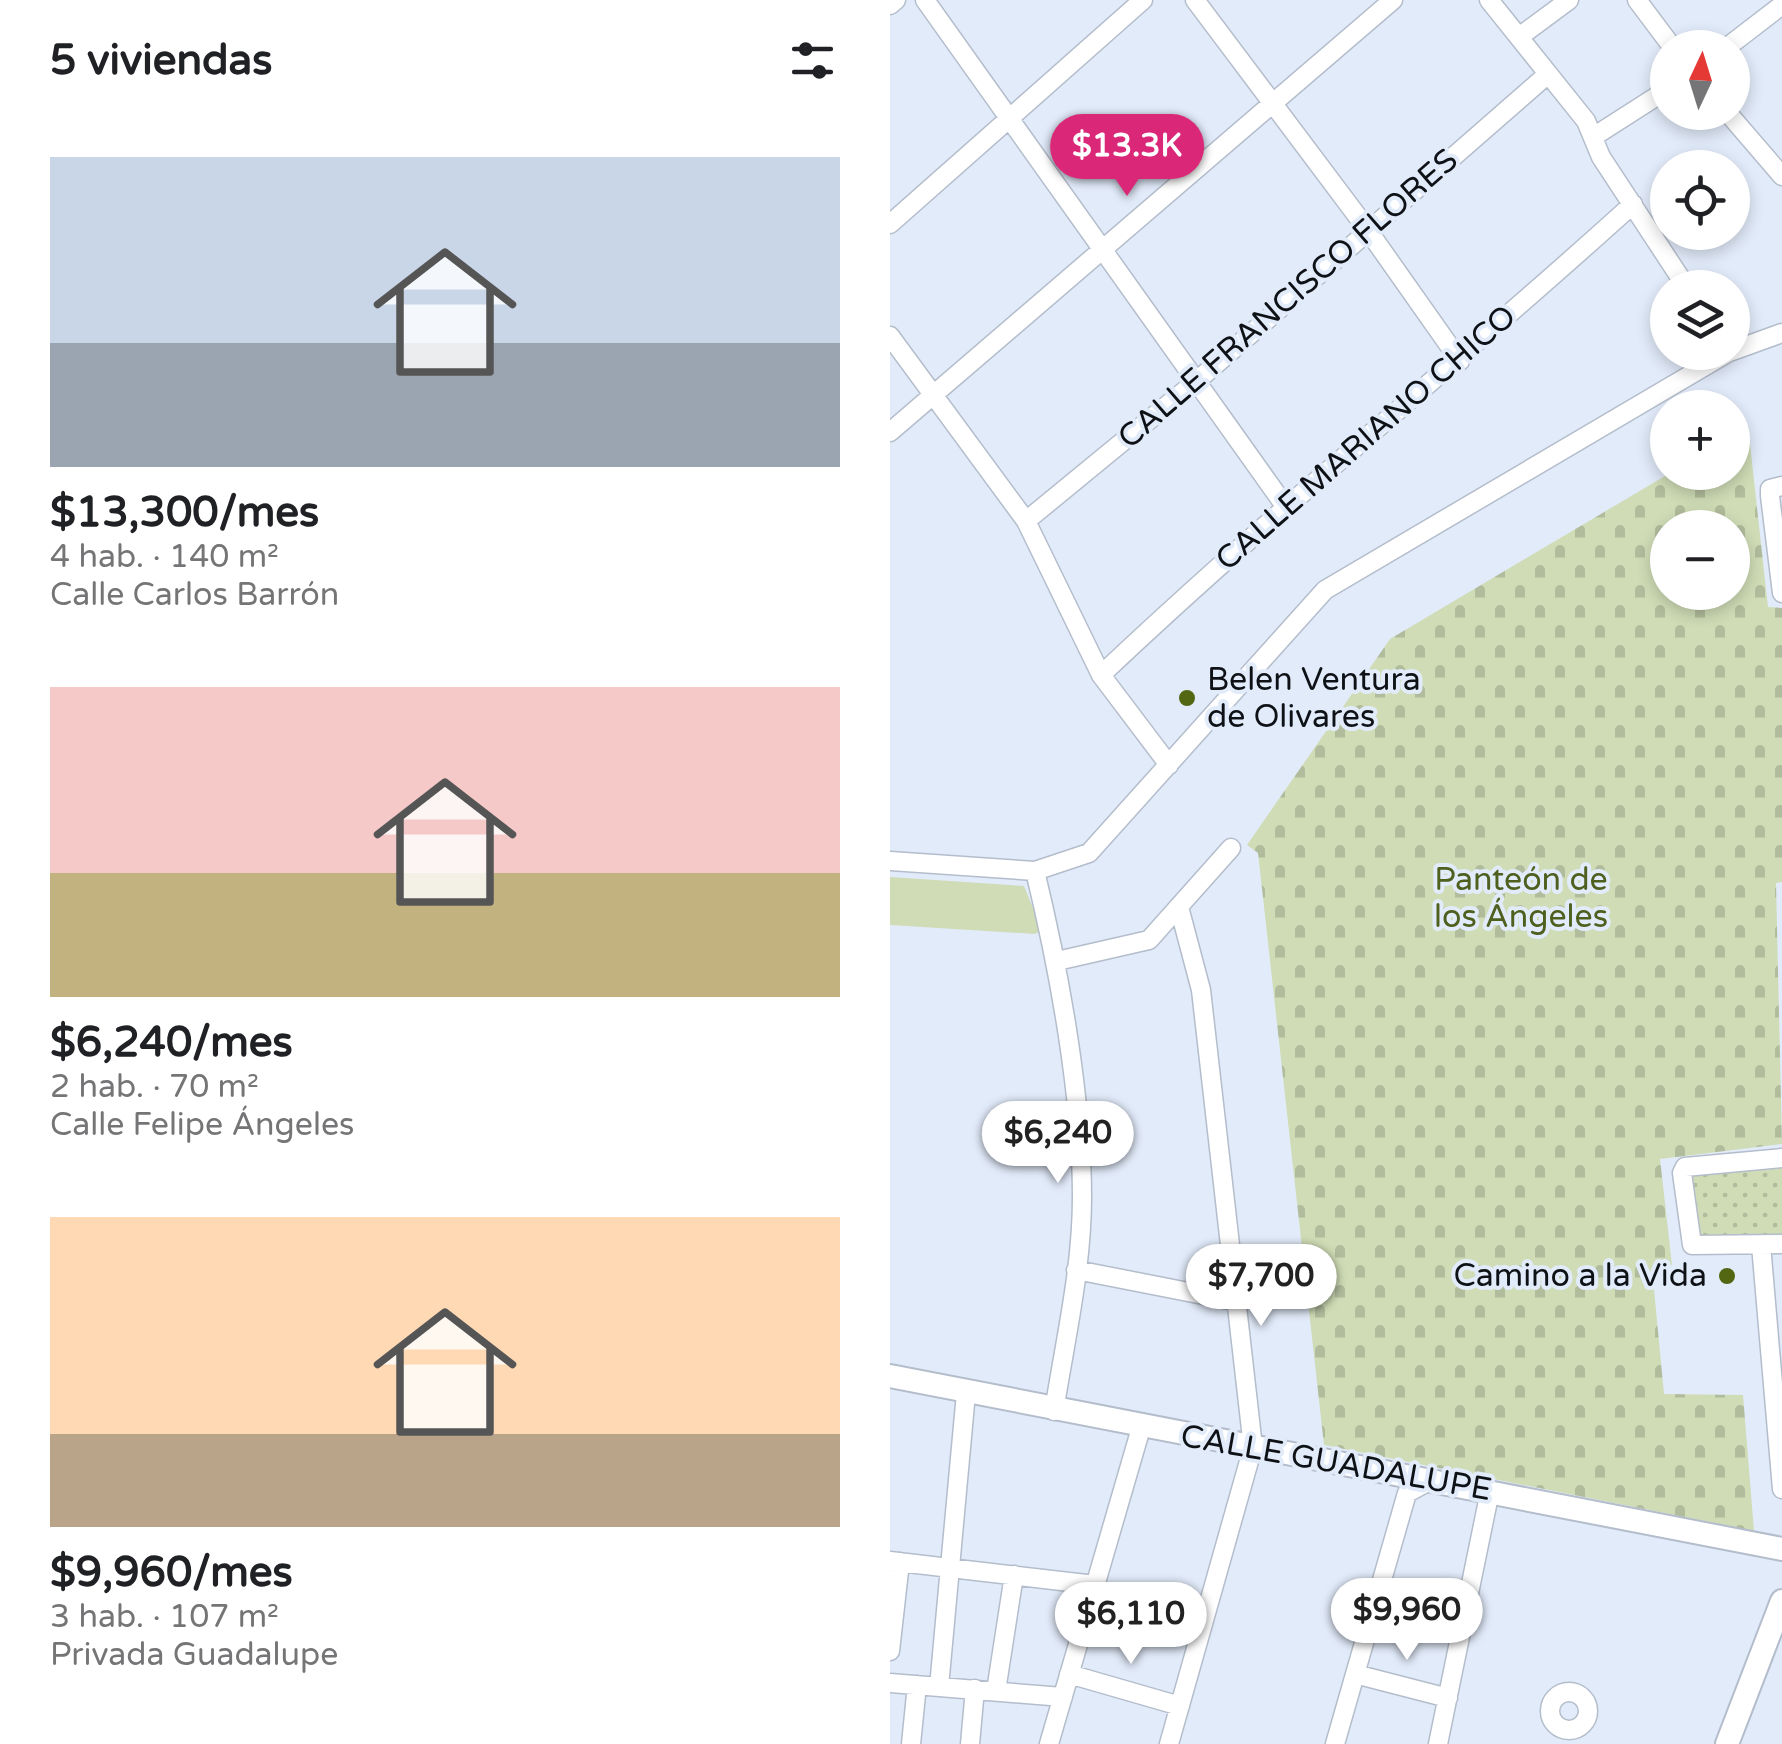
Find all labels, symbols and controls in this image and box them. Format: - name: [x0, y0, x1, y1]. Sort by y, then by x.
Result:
- north arrow: [1650, 30, 1750, 130]
- map controls: [1650, 30, 1750, 610]
- icon: filters: [785, 33, 840, 88]
- text: 5 viviendas: [50, 35, 272, 86]
- pin: $13.3K: [1046, 114, 1208, 199]
- text: $13.3K: [1072, 127, 1182, 165]
- street label: CALLE FRANCISCO FLORES: [1111, 141, 1465, 457]
- button: locate: [1650, 150, 1750, 250]
- icon: home: [355, 222, 535, 402]
- button: layers: [1650, 270, 1750, 370]
- street label: CALLE MARIANO CHICO: [1208, 297, 1524, 579]
- button: +: [1650, 390, 1750, 490]
- text: $13,300/mes: [50, 487, 319, 538]
- button: −: [1650, 510, 1750, 610]
- text: 4 hab. · 140 m²: [50, 538, 279, 576]
- text: Calle Carlos Barrón: [50, 576, 339, 614]
- place label: Belen Ventura de Olivares: [1207, 661, 1421, 736]
- marker: Belen Ventura de Olivares: [1176, 687, 1198, 709]
- icon: home: [355, 752, 535, 932]
- park label: Panteón de los Ángeles: [1434, 861, 1608, 936]
- text: $6,240/mes: [50, 1017, 293, 1068]
- text: 2 hab. · 70 m²: [50, 1068, 259, 1106]
- pin: $6,240: [977, 1101, 1139, 1186]
- text: Calle Felipe Ángeles: [50, 1106, 354, 1144]
- text: $6,240: [1004, 1114, 1112, 1152]
- pin: $7,700: [1180, 1244, 1342, 1329]
- text: $7,700: [1208, 1257, 1314, 1295]
- place label: Camino a la Vida: [1454, 1257, 1707, 1295]
- marker: Camino a la Vida: [1716, 1265, 1738, 1287]
- icon: home: [355, 1282, 535, 1462]
- street label: CALLE GUADALUPE: [1178, 1417, 1494, 1509]
- text: $9,960/mes: [50, 1547, 293, 1598]
- pin: $9,960: [1326, 1578, 1488, 1663]
- pin: $6,110: [1050, 1582, 1212, 1667]
- text: $9,960: [1353, 1591, 1461, 1629]
- text: $6,110: [1077, 1595, 1185, 1633]
- text: 3 hab. · 107 m²: [50, 1598, 279, 1636]
- text: Privada Guadalupe: [50, 1636, 338, 1674]

